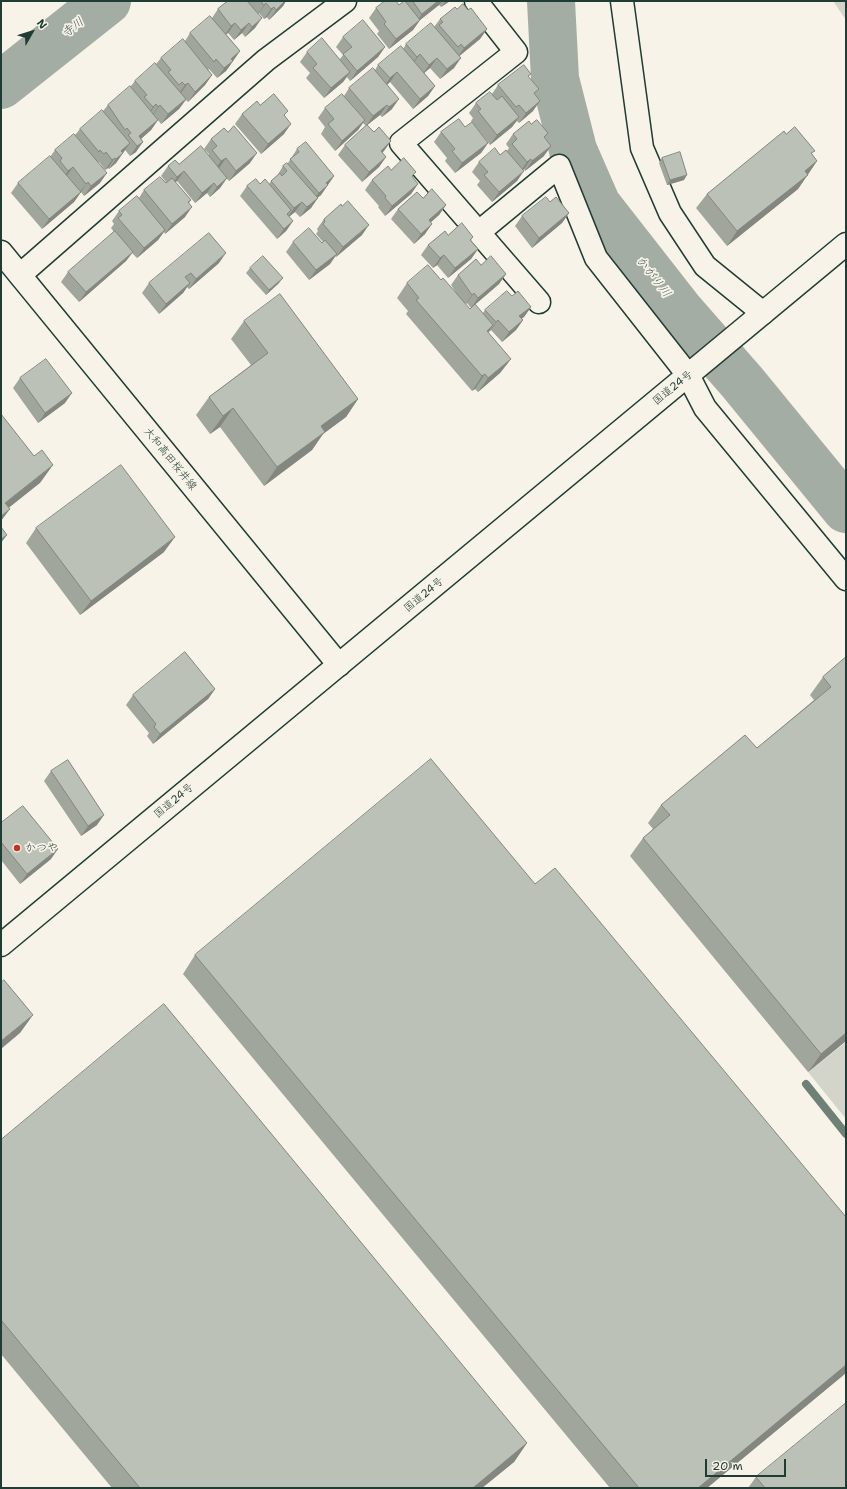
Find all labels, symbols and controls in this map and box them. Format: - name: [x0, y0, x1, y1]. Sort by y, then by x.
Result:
- north arrow: [12, 12, 52, 52]
- water label: 寺川: [59, 15, 87, 41]
- text: N: [33, 16, 50, 32]
- water label: かがり川: [633, 254, 673, 300]
- street label: 国道24号: [650, 368, 696, 408]
- street label: 大和高田桜井線: [141, 425, 199, 493]
- street label: 国道24号: [401, 575, 447, 615]
- street label: 国道24号: [151, 781, 197, 821]
- place label: かつや: [25, 841, 58, 855]
- marker: かつや: [12, 843, 22, 853]
- scale bar: [707, 1451, 788, 1477]
- text: 20 m: [712, 1458, 743, 1474]

